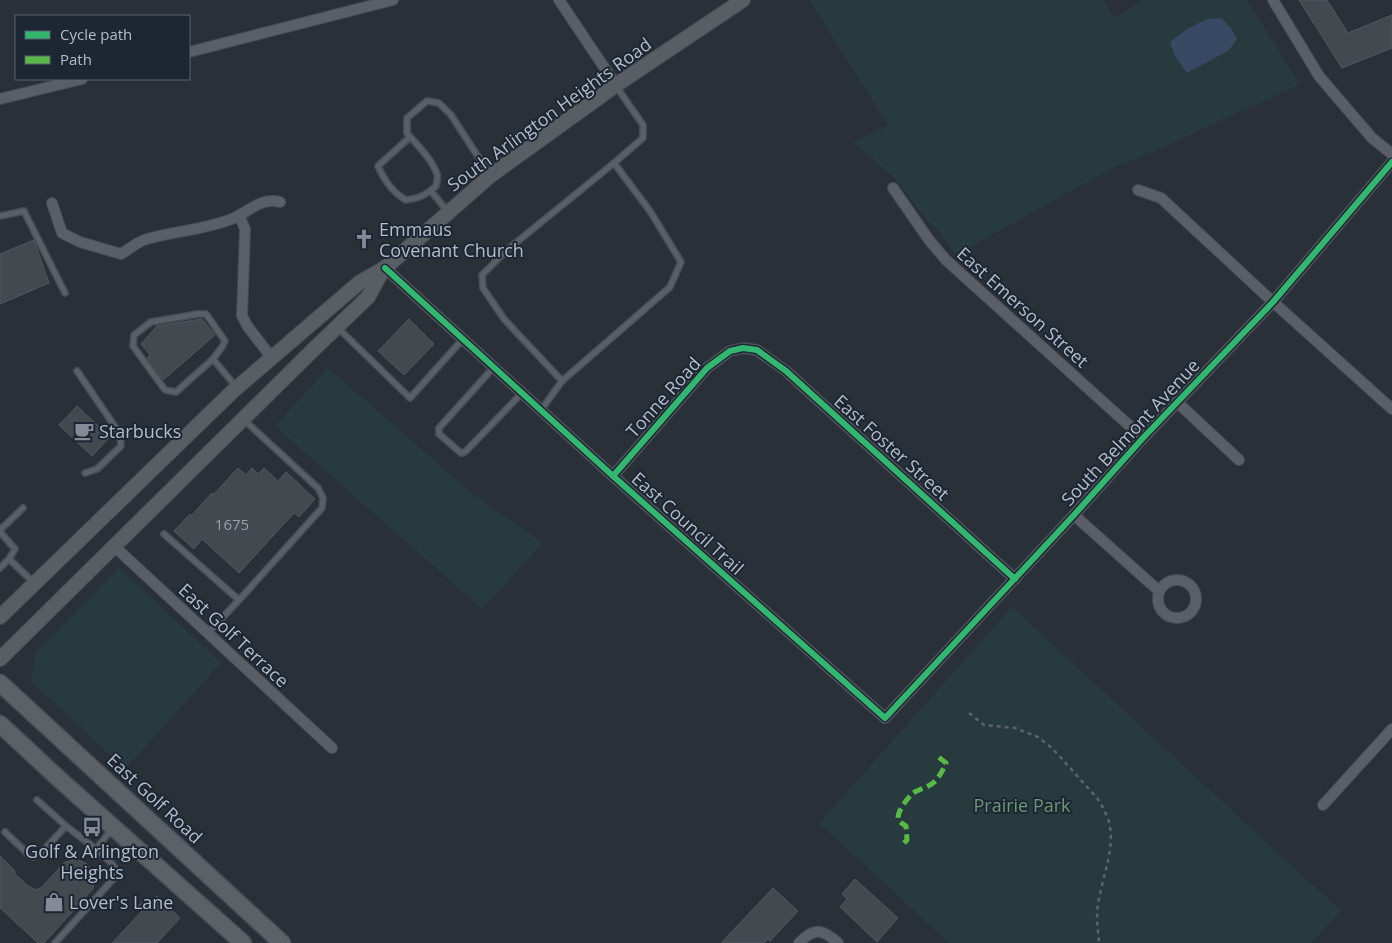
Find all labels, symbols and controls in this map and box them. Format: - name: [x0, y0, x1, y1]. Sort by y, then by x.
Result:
- legend: [15, 15, 190, 80]
- text: Cycle path: [60, 24, 132, 44]
- street label: South Arlington Heights Road: [442, 32, 656, 196]
- text: Path: [60, 49, 92, 69]
- place label: Emmaus Covenant Church: [379, 217, 524, 262]
- church icon: Emmaus Covenant Church: [353, 228, 375, 250]
- street label: East Emerson Street: [952, 241, 1094, 373]
- street label: Tonne Road: [620, 352, 706, 442]
- street label: South Belmont Avenue: [1056, 353, 1204, 511]
- street label: East Foster Street: [829, 389, 955, 505]
- place label: Starbucks: [99, 419, 181, 443]
- cafe icon: Starbucks: [73, 420, 95, 442]
- street label: East Council Trail: [627, 466, 749, 580]
- house number: 1675: [215, 514, 249, 534]
- street label: East Golf Terrace: [174, 578, 294, 692]
- street label: East Golf Road: [102, 748, 208, 848]
- park label: Prairie Park: [973, 793, 1071, 817]
- bus stop icon: Golf & Arlington Heights: [81, 816, 103, 838]
- place label: Golf & Arlington Heights: [25, 839, 159, 884]
- place label: Lover's Lane: [69, 890, 173, 914]
- shop icon: Lover's Lane: [43, 891, 65, 913]

